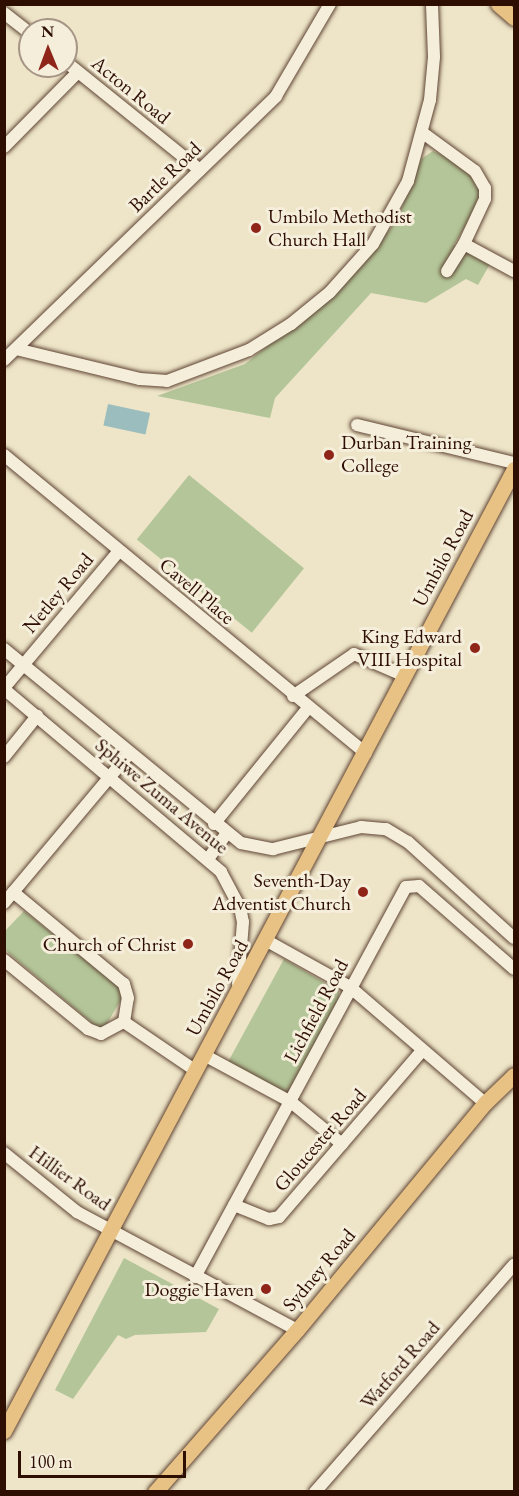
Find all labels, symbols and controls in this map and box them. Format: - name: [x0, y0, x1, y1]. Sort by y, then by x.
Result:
- north arrow: [18, 18, 78, 78]
- text: N: [41, 21, 54, 42]
- street label: Acton Road: [87, 51, 175, 129]
- street label: Bartle Road: [124, 137, 206, 217]
- place label: Umbilo Methodist Church Hall: [268, 204, 412, 251]
- marker: Umbilo Methodist Church Hall: [249, 221, 263, 235]
- place label: Durban Training College: [341, 431, 471, 478]
- marker: Durban Training College: [322, 448, 336, 462]
- street label: Umbilo Road: [408, 506, 478, 610]
- street label: Netley Road: [18, 548, 98, 638]
- street label: Cavell Place: [155, 553, 239, 629]
- place label: King Edward VIII Hospital: [357, 624, 462, 671]
- marker: King Edward VIII Hospital: [466, 639, 484, 657]
- street label: Sphiwe Zuma Avenue: [90, 733, 234, 859]
- place label: Seventh-Day Adventist Church: [212, 868, 351, 915]
- marker: Seventh-Day Adventist Church: [356, 885, 370, 899]
- place label: Church of Christ: [43, 932, 176, 956]
- street label: Umbilo Road: [181, 936, 253, 1040]
- marker: Church of Christ: [181, 937, 195, 951]
- street label: Lichfield Road: [279, 955, 353, 1067]
- street label: Gloucester Road: [269, 1084, 371, 1196]
- street label: Hillier Road: [24, 1140, 116, 1216]
- street label: Sydney Road: [277, 1224, 361, 1316]
- place label: Doggie Haven: [145, 1277, 254, 1301]
- marker: Doggie Haven: [259, 1282, 273, 1296]
- street label: Watford Road: [355, 1316, 445, 1414]
- scale bar: [21, 1439, 189, 1477]
- text: 100 m: [29, 1450, 73, 1473]

